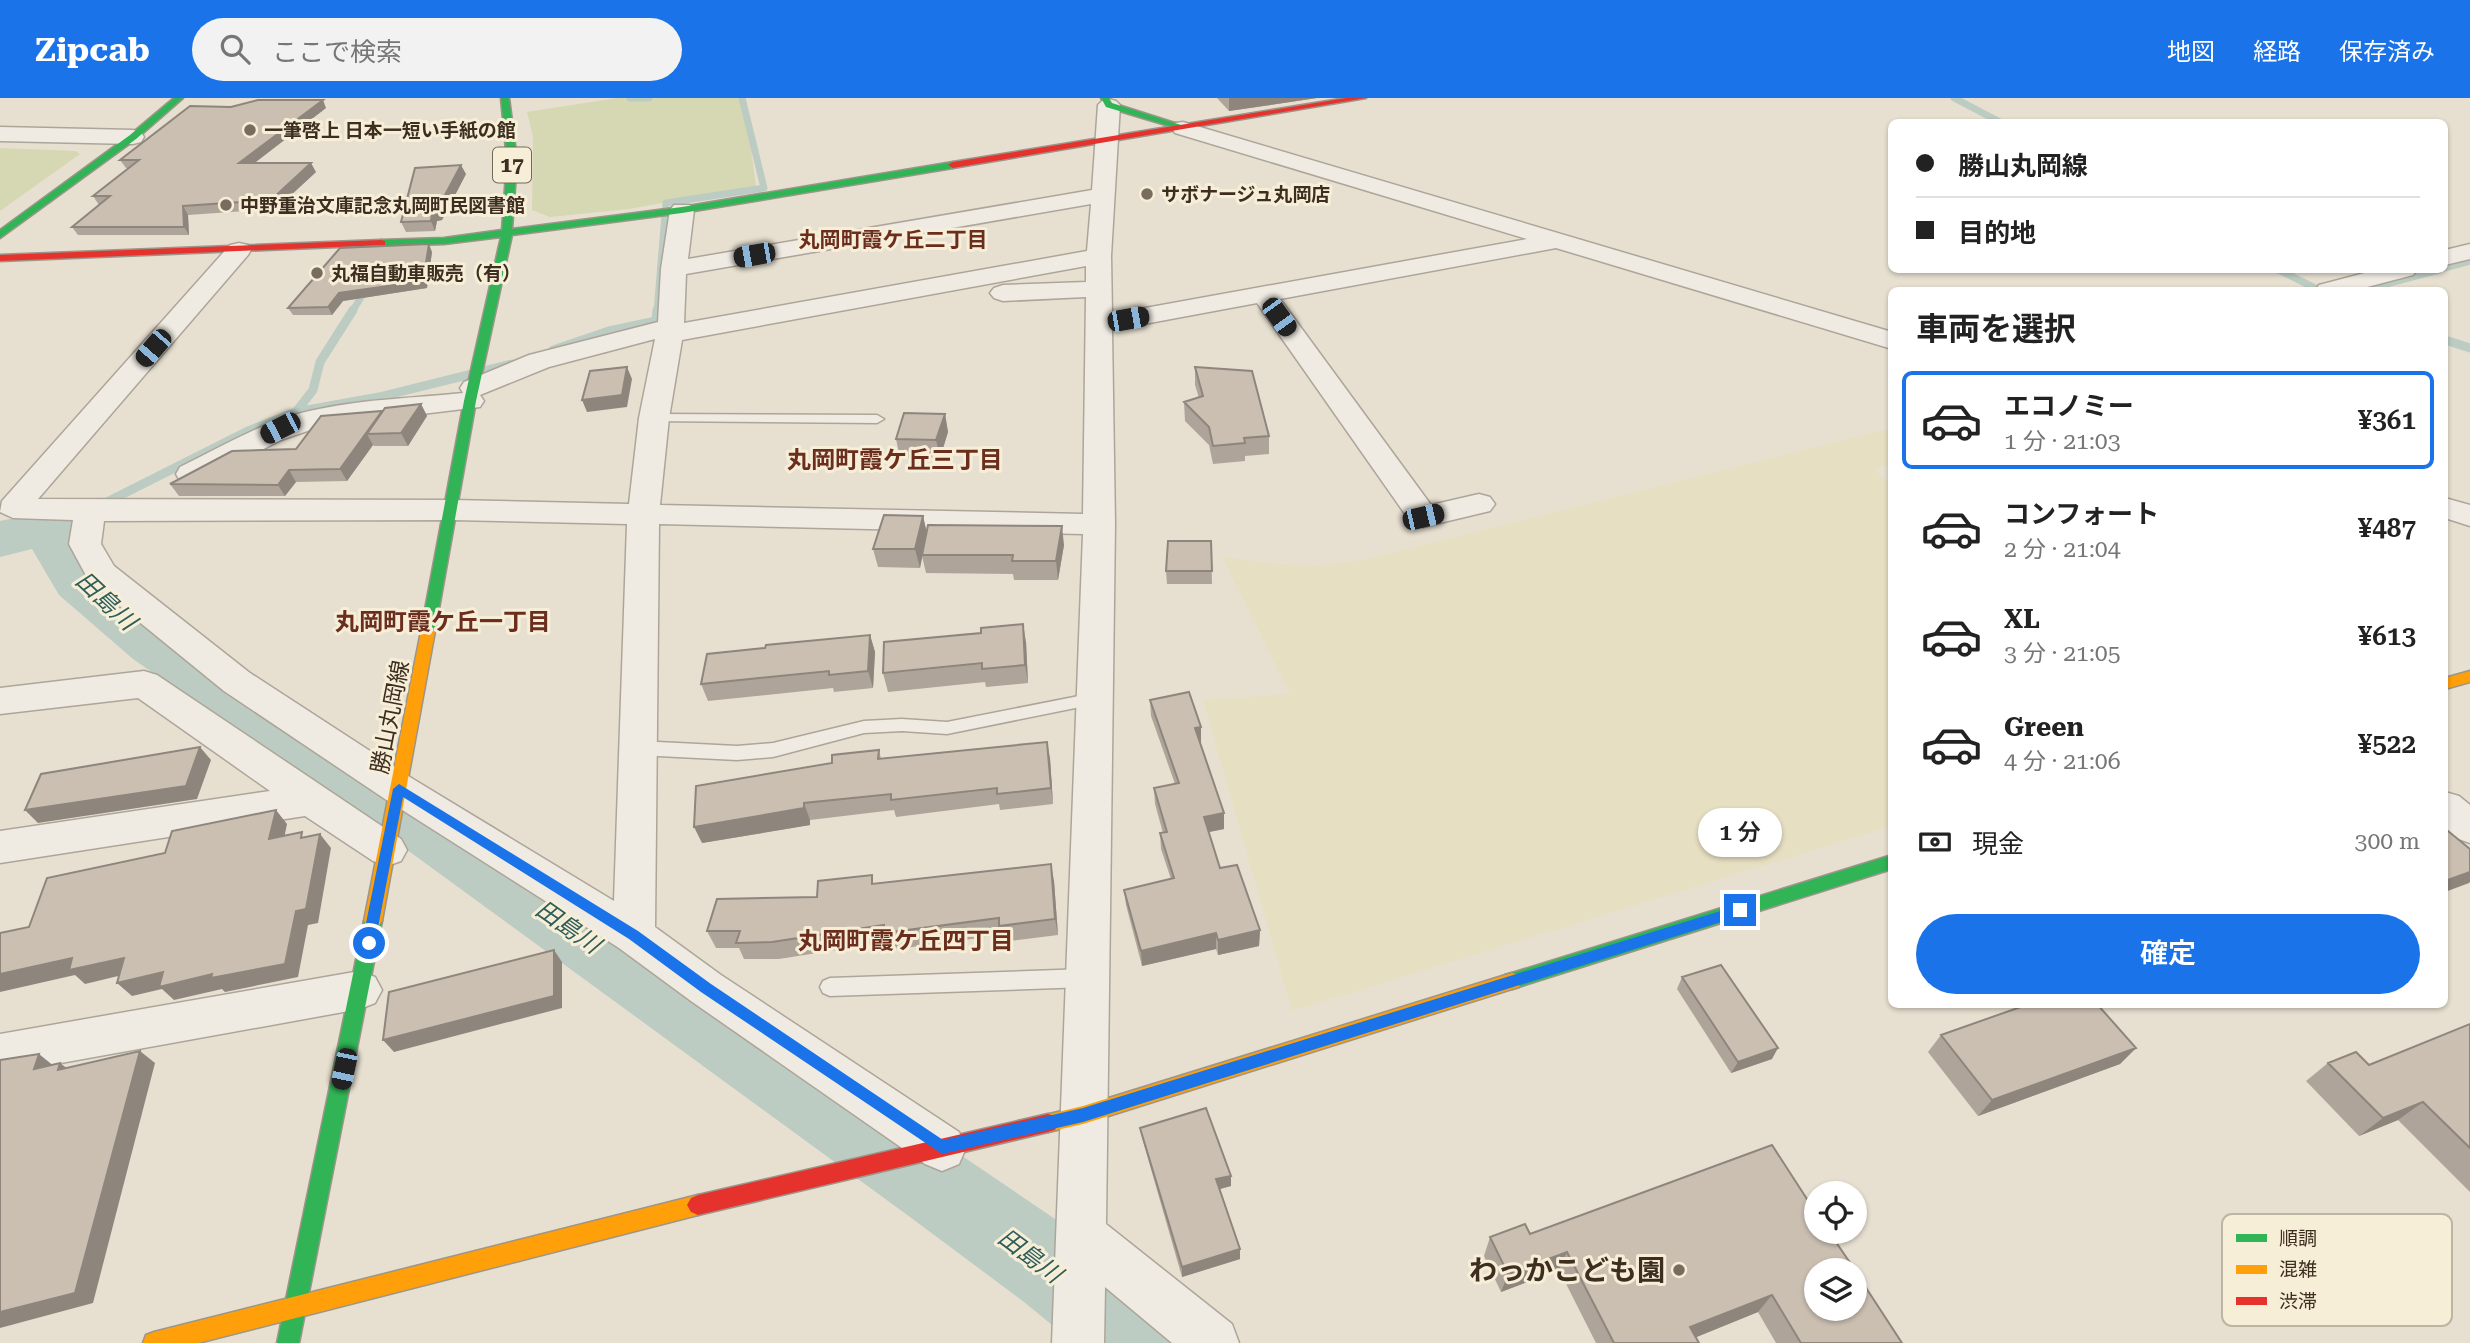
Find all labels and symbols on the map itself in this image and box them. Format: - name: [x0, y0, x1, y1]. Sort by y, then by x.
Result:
- place label: 一筆啓上 日本一短い手紙の館: [264, 119, 516, 142]
- marker: 一筆啓上 日本一短い手紙の館: [242, 122, 258, 138]
- road number: 17: [493, 148, 531, 182]
- place label: サボナージュ丸岡店: [1161, 183, 1330, 206]
- marker: サボナージュ丸岡店: [1139, 186, 1155, 202]
- place label: 中野重治文庫記念丸岡町民図書館: [240, 194, 525, 217]
- marker: 中野重治文庫記念丸岡町民図書館: [218, 197, 234, 213]
- district label: 丸岡町霞ケ丘二丁目: [799, 228, 988, 252]
- car: [732, 241, 777, 269]
- place label: 丸福自動車販売（有）: [331, 262, 521, 285]
- marker: 丸福自動車販売（有）: [309, 265, 325, 281]
- car: [1259, 294, 1300, 340]
- car: [1106, 305, 1151, 333]
- car: [132, 325, 175, 371]
- car: [257, 409, 304, 447]
- district label: 丸岡町霞ケ丘三丁目: [787, 446, 1003, 474]
- car: [1401, 502, 1446, 532]
- water label: 田島川: [70, 566, 144, 638]
- district label: 丸岡町霞ケ丘一丁目: [335, 608, 551, 636]
- street label: 勝山丸岡線: [366, 658, 415, 776]
- callout: 1 分: [1698, 808, 1782, 858]
- route end: [1724, 894, 1756, 926]
- water label: 田島川: [530, 895, 608, 961]
- route start: [353, 927, 385, 959]
- district label: 丸岡町霞ケ丘四丁目: [798, 927, 1014, 955]
- car: [330, 1046, 359, 1092]
- legend: [2222, 1214, 2452, 1326]
- water label: 田島川: [993, 1223, 1070, 1291]
- text: 順調: [2279, 1227, 2317, 1250]
- place label: わっかこども園: [1469, 1254, 1665, 1287]
- text: 混雑: [2279, 1258, 2317, 1281]
- marker: わっかこども園: [1671, 1262, 1687, 1278]
- text: 渋滞: [2279, 1290, 2317, 1313]

